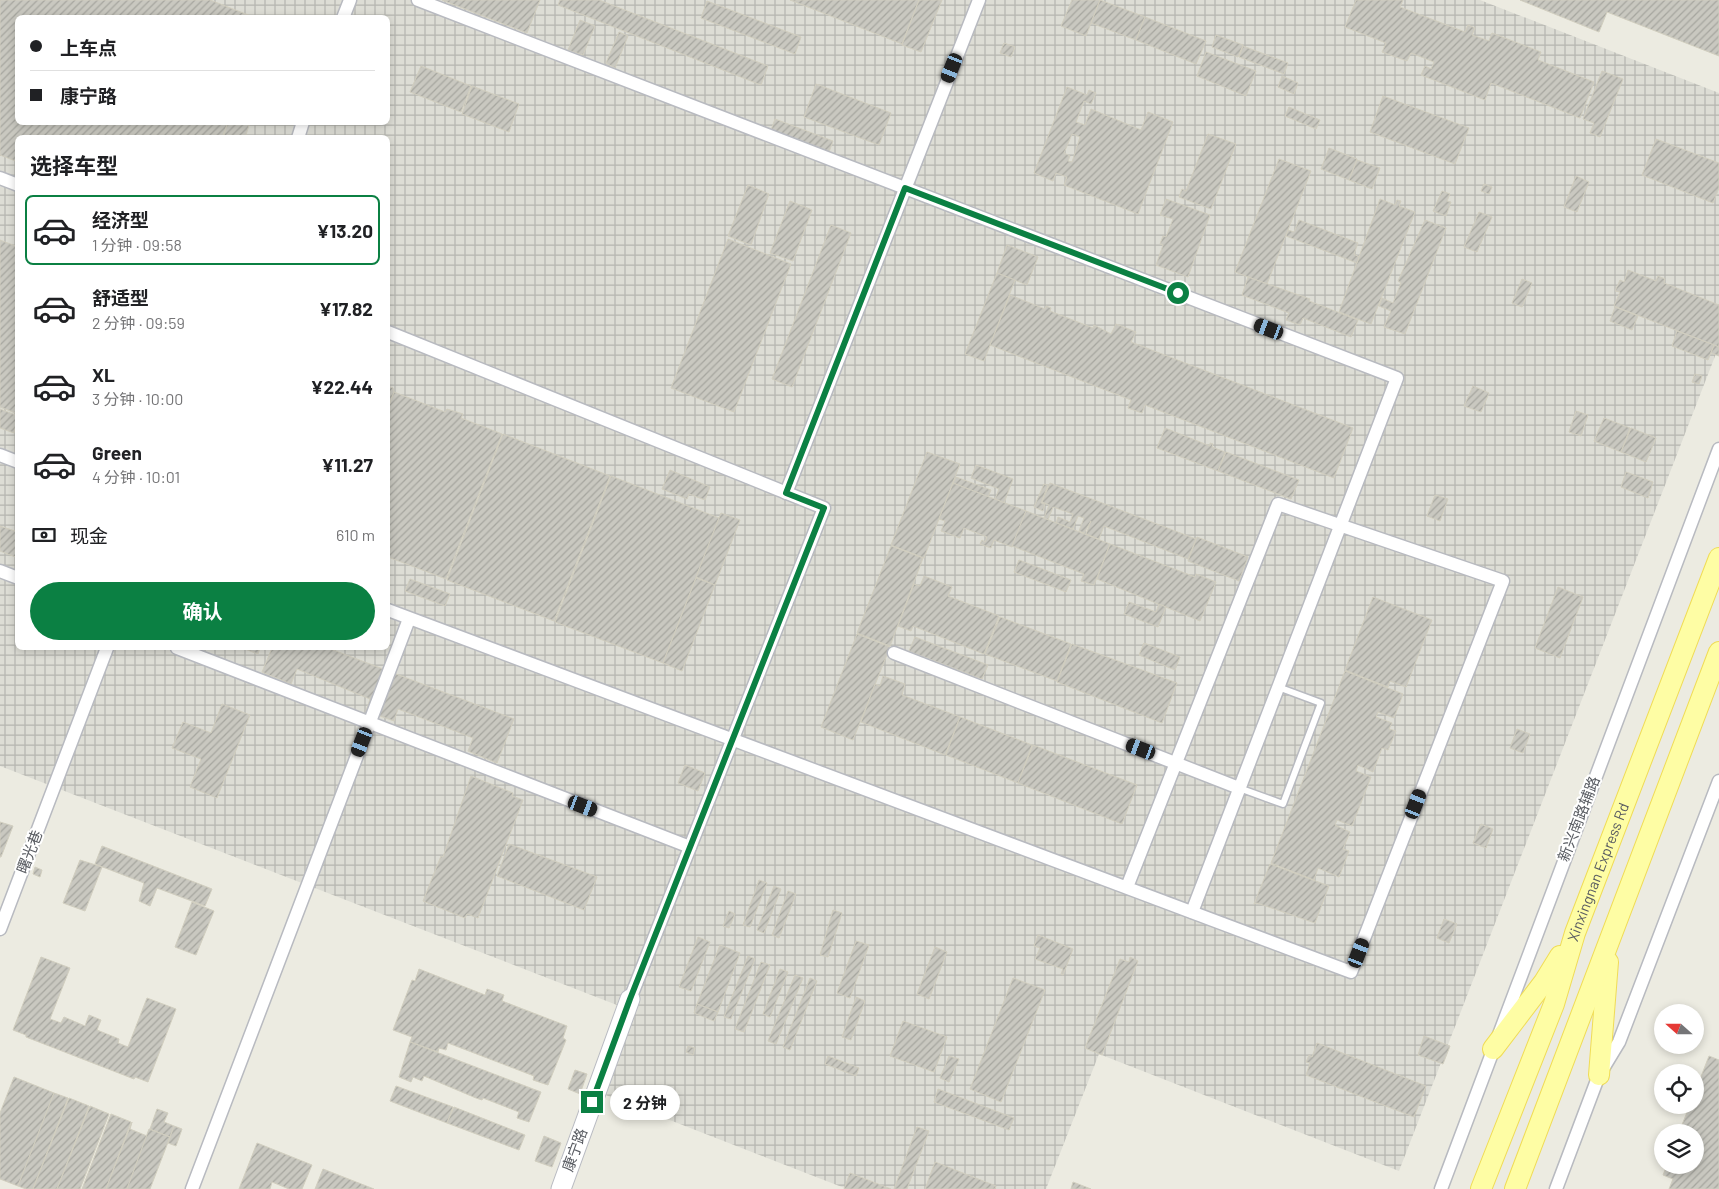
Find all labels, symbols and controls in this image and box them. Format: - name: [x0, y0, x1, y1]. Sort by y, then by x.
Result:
- text: 上车点: [60, 36, 117, 59]
- car: [939, 51, 964, 85]
- text: 康宁路: [60, 84, 117, 107]
- text: 选择车型: [30, 152, 118, 178]
- icon: car: [32, 208, 77, 253]
- text: 经济型: [92, 208, 149, 231]
- text: ¥13.20: [316, 219, 373, 242]
- text: 1 分钟 · 09:58: [92, 235, 182, 254]
- route start: [1167, 282, 1189, 304]
- icon: car: [32, 286, 77, 331]
- text: 舒适型: [92, 286, 149, 309]
- text: ¥17.82: [319, 297, 373, 320]
- text: 2 分钟 · 09:59: [92, 313, 185, 332]
- car: [1252, 317, 1285, 341]
- text: XL: [92, 363, 115, 386]
- icon: car: [32, 364, 77, 409]
- text: ¥22.44: [311, 375, 373, 398]
- text: 3 分钟 · 10:00: [92, 389, 183, 408]
- text: Green: [92, 441, 142, 464]
- icon: car: [32, 442, 77, 487]
- text: ¥11.27: [321, 453, 373, 476]
- text: 4 分钟 · 10:01: [92, 467, 180, 486]
- icon: cash: [30, 521, 58, 549]
- text: 现金: [70, 524, 108, 547]
- text: 610 m: [336, 525, 375, 544]
- button: 确认: [30, 582, 375, 640]
- car: [349, 725, 374, 759]
- car: [1124, 737, 1157, 761]
- street label: 新兴南路辅路: [1554, 773, 1603, 864]
- car: [1403, 787, 1428, 821]
- car: [566, 794, 599, 818]
- street label: Xinxingnan Express Rd: [1563, 800, 1632, 943]
- street label: 曙光巷: [13, 827, 46, 876]
- car: [1346, 936, 1371, 970]
- north arrow: [1654, 1004, 1704, 1054]
- map controls: [1654, 1004, 1704, 1174]
- button: locate: [1654, 1064, 1704, 1114]
- callout: 2 分钟: [610, 1084, 680, 1120]
- route end: [581, 1091, 603, 1113]
- text: 2 分钟: [623, 1093, 667, 1112]
- button: layers: [1654, 1124, 1704, 1174]
- street label: 康宁路: [558, 1125, 590, 1174]

